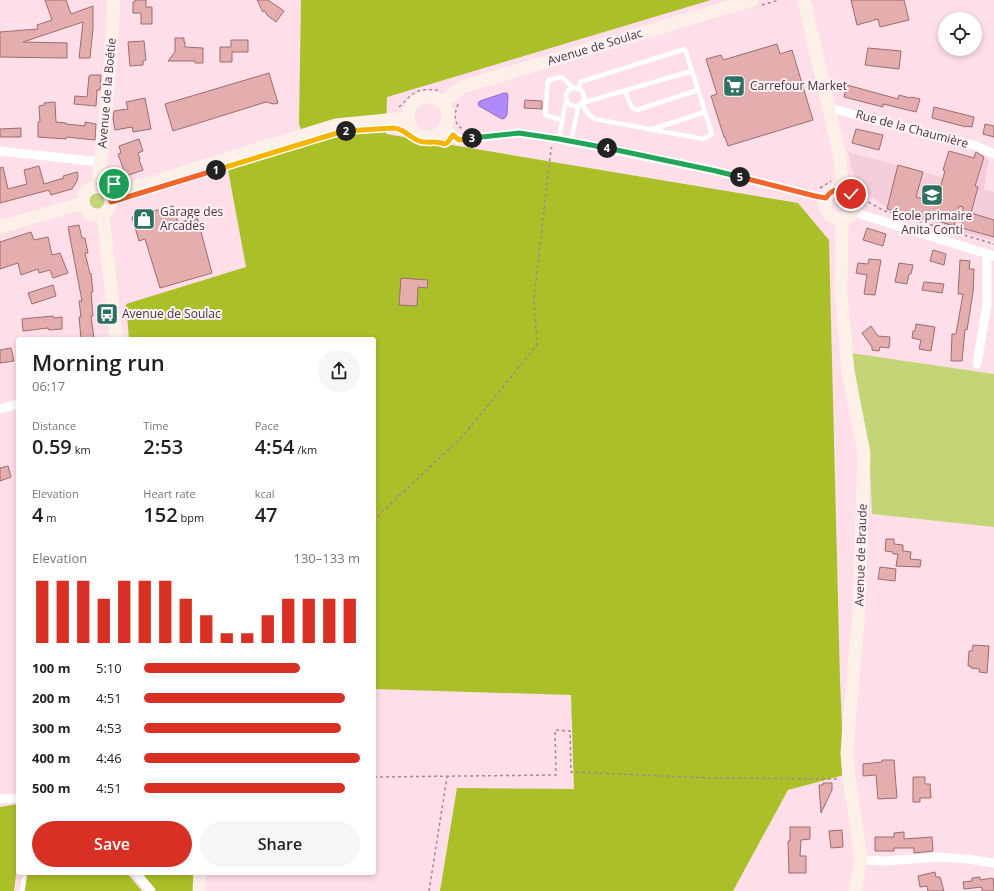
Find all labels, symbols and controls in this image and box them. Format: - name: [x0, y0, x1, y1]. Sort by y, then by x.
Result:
- map controls: [938, 12, 982, 56]
- button: locate: [938, 12, 982, 56]
- street label: Avenue de Soulac: [545, 24, 645, 69]
- street label: Avenue de la Boétie: [93, 37, 120, 149]
- supermarket icon: Carrefour Market: [721, 73, 747, 99]
- place label: Carrefour Market: [750, 77, 847, 94]
- street label: Rue de la Chaumière: [854, 105, 971, 152]
- pin: 2: [336, 121, 356, 141]
- text: 2: [343, 123, 349, 138]
- pin: 3: [462, 128, 482, 148]
- text: 3: [469, 130, 475, 145]
- pin: 4: [597, 138, 617, 158]
- text: 4: [604, 140, 610, 155]
- pin: 1: [206, 160, 226, 180]
- text: 1: [213, 162, 219, 177]
- pin: [97, 167, 131, 201]
- pin: 5: [730, 167, 750, 187]
- text: 5: [737, 169, 743, 184]
- icon: arrive: [103, 173, 125, 195]
- pin: [834, 177, 868, 211]
- school or university icon: École primaire Anita Conti: [919, 182, 945, 208]
- icon: check: [840, 183, 862, 205]
- place label: Garage des Arcades: [160, 203, 223, 234]
- shop icon: Garage des Arcades: [131, 206, 157, 232]
- place label: École primaire Anita Conti: [892, 207, 972, 238]
- bus stop icon: Avenue de Soulac: [94, 301, 120, 327]
- place label: Avenue de Soulac: [122, 305, 221, 322]
- text: Morning run: [32, 347, 165, 377]
- button: share: [318, 350, 360, 392]
- text: 06:17: [32, 377, 65, 395]
- text: Distance: [32, 418, 76, 433]
- text: Time: [143, 418, 169, 433]
- text: Pace: [255, 418, 279, 433]
- text: 0.59: [32, 433, 72, 460]
- text: 2:53: [143, 433, 183, 460]
- text: 4:54: [255, 433, 294, 460]
- text: km: [72, 442, 91, 457]
- text: /km: [294, 442, 317, 457]
- text: Elevation: [32, 486, 79, 501]
- text: Heart rate: [143, 486, 196, 501]
- text: kcal: [255, 486, 275, 501]
- text: 4: [32, 501, 43, 528]
- text: 152: [143, 501, 178, 528]
- text: 47: [255, 501, 278, 528]
- street label: Avenue de Braude: [850, 503, 871, 607]
- text: m: [43, 510, 56, 525]
- text: bpm: [178, 510, 204, 525]
- text: Elevation: [32, 549, 87, 567]
- text: 130–133 m: [293, 549, 360, 567]
- text: 100 m: [32, 659, 70, 677]
- text: 5:10: [96, 659, 122, 677]
- text: 200 m: [32, 689, 70, 707]
- text: 4:51: [96, 689, 122, 707]
- text: 300 m: [32, 719, 70, 737]
- text: 4:53: [96, 719, 122, 737]
- text: 400 m: [32, 749, 70, 767]
- text: 4:46: [96, 749, 122, 767]
- text: 500 m: [32, 779, 70, 797]
- text: 4:51: [96, 779, 122, 797]
- button: Save: [32, 821, 192, 867]
- button: Share: [200, 821, 360, 867]

